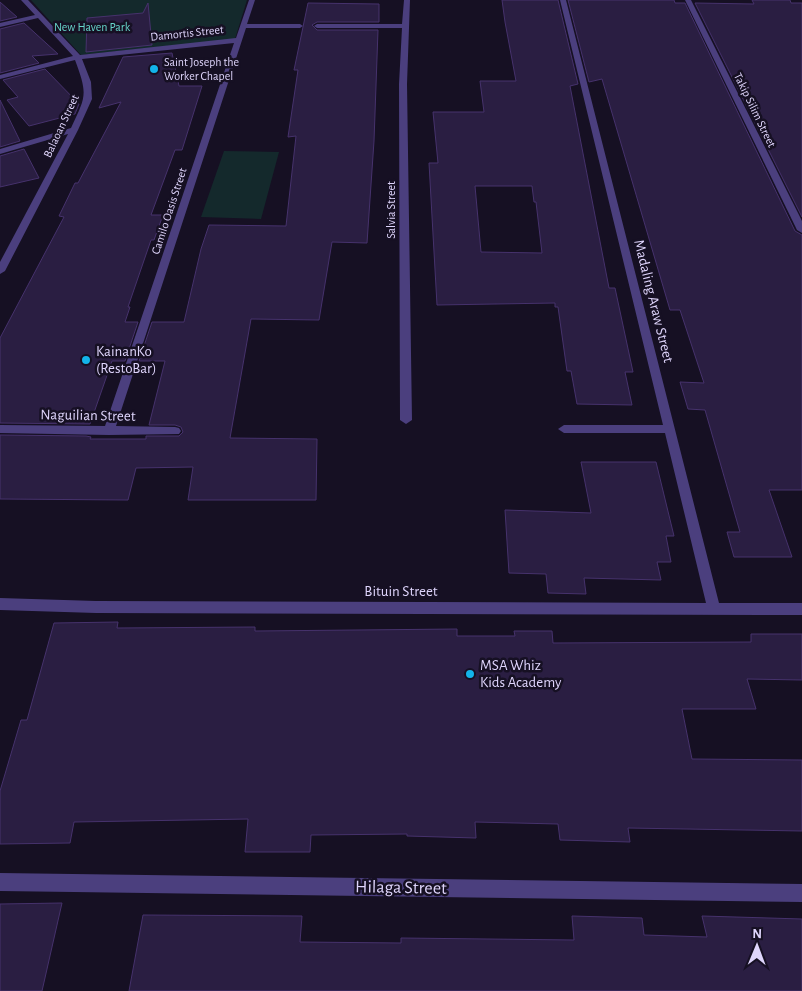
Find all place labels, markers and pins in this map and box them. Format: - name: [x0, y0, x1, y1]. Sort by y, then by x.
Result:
- place label: Saint Joseph the Worker Chapel: [164, 56, 239, 82]
- marker: Saint Joseph the Worker Chapel: [148, 63, 160, 75]
- place label: KainanKo (RestoBar): [96, 344, 156, 376]
- marker: KainanKo (RestoBar): [80, 354, 92, 366]
- place label: MSA Whiz Kids Academy: [480, 658, 562, 690]
- marker: MSA Whiz Kids Academy: [464, 668, 476, 680]

